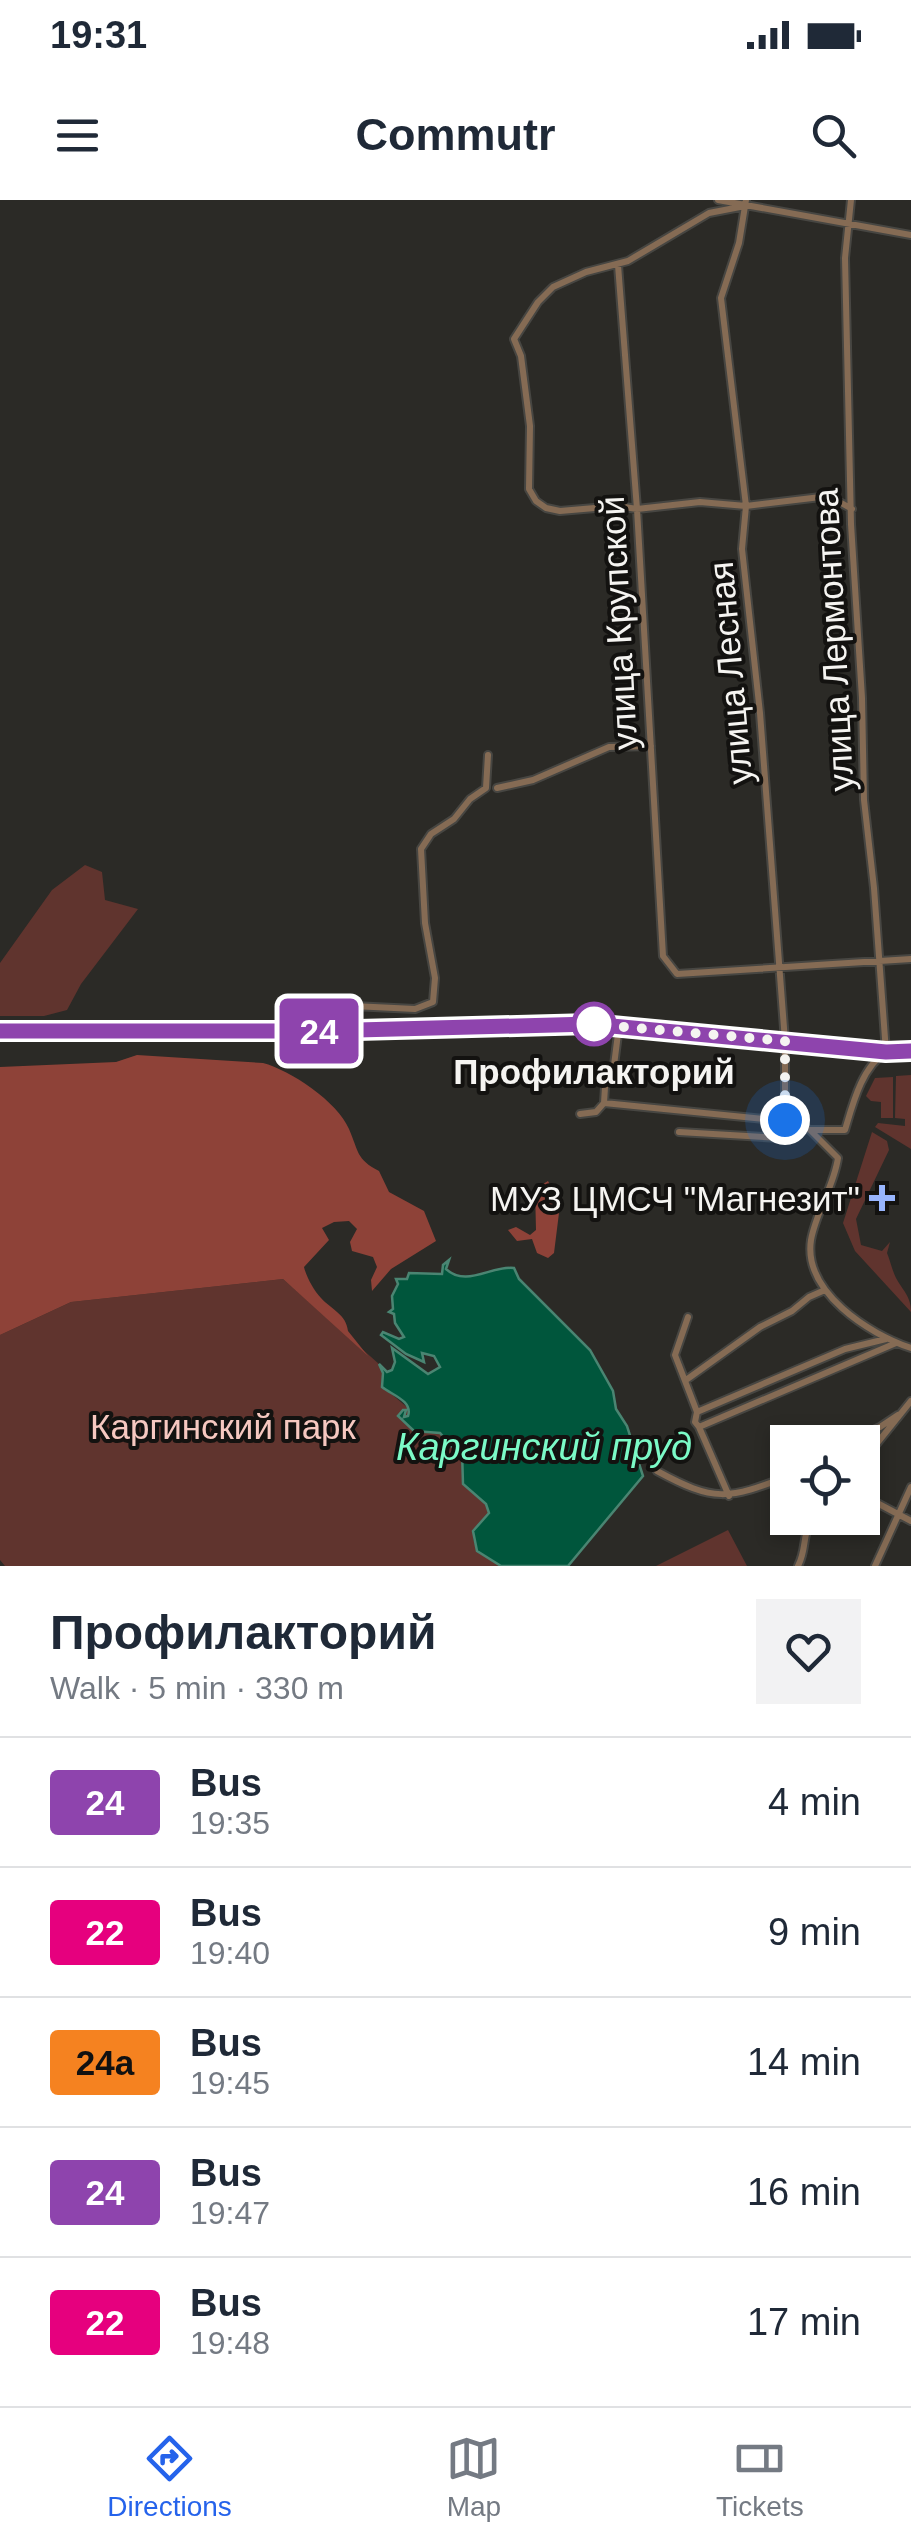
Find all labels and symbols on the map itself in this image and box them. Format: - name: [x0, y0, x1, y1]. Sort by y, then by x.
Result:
- street label: улица Лермонтова: [806, 487, 860, 793]
- street label: улица Крупской: [592, 495, 644, 751]
- street label: улица Лесная: [701, 560, 759, 786]
- line badge: 24: [274, 998, 364, 1064]
- marker: Профилакторий: [573, 1003, 615, 1045]
- place label: Профилакторий: [453, 1052, 735, 1091]
- your location: [760, 1095, 810, 1145]
- place label: МУЗ ЦМСЧ "Магнезит": [490, 1179, 860, 1218]
- marker: МУЗ ЦМСЧ "Магнезит": [869, 1185, 895, 1211]
- park label: Каргинский парк: [90, 1407, 357, 1446]
- water label: Каргинский пруд: [396, 1426, 692, 1468]

